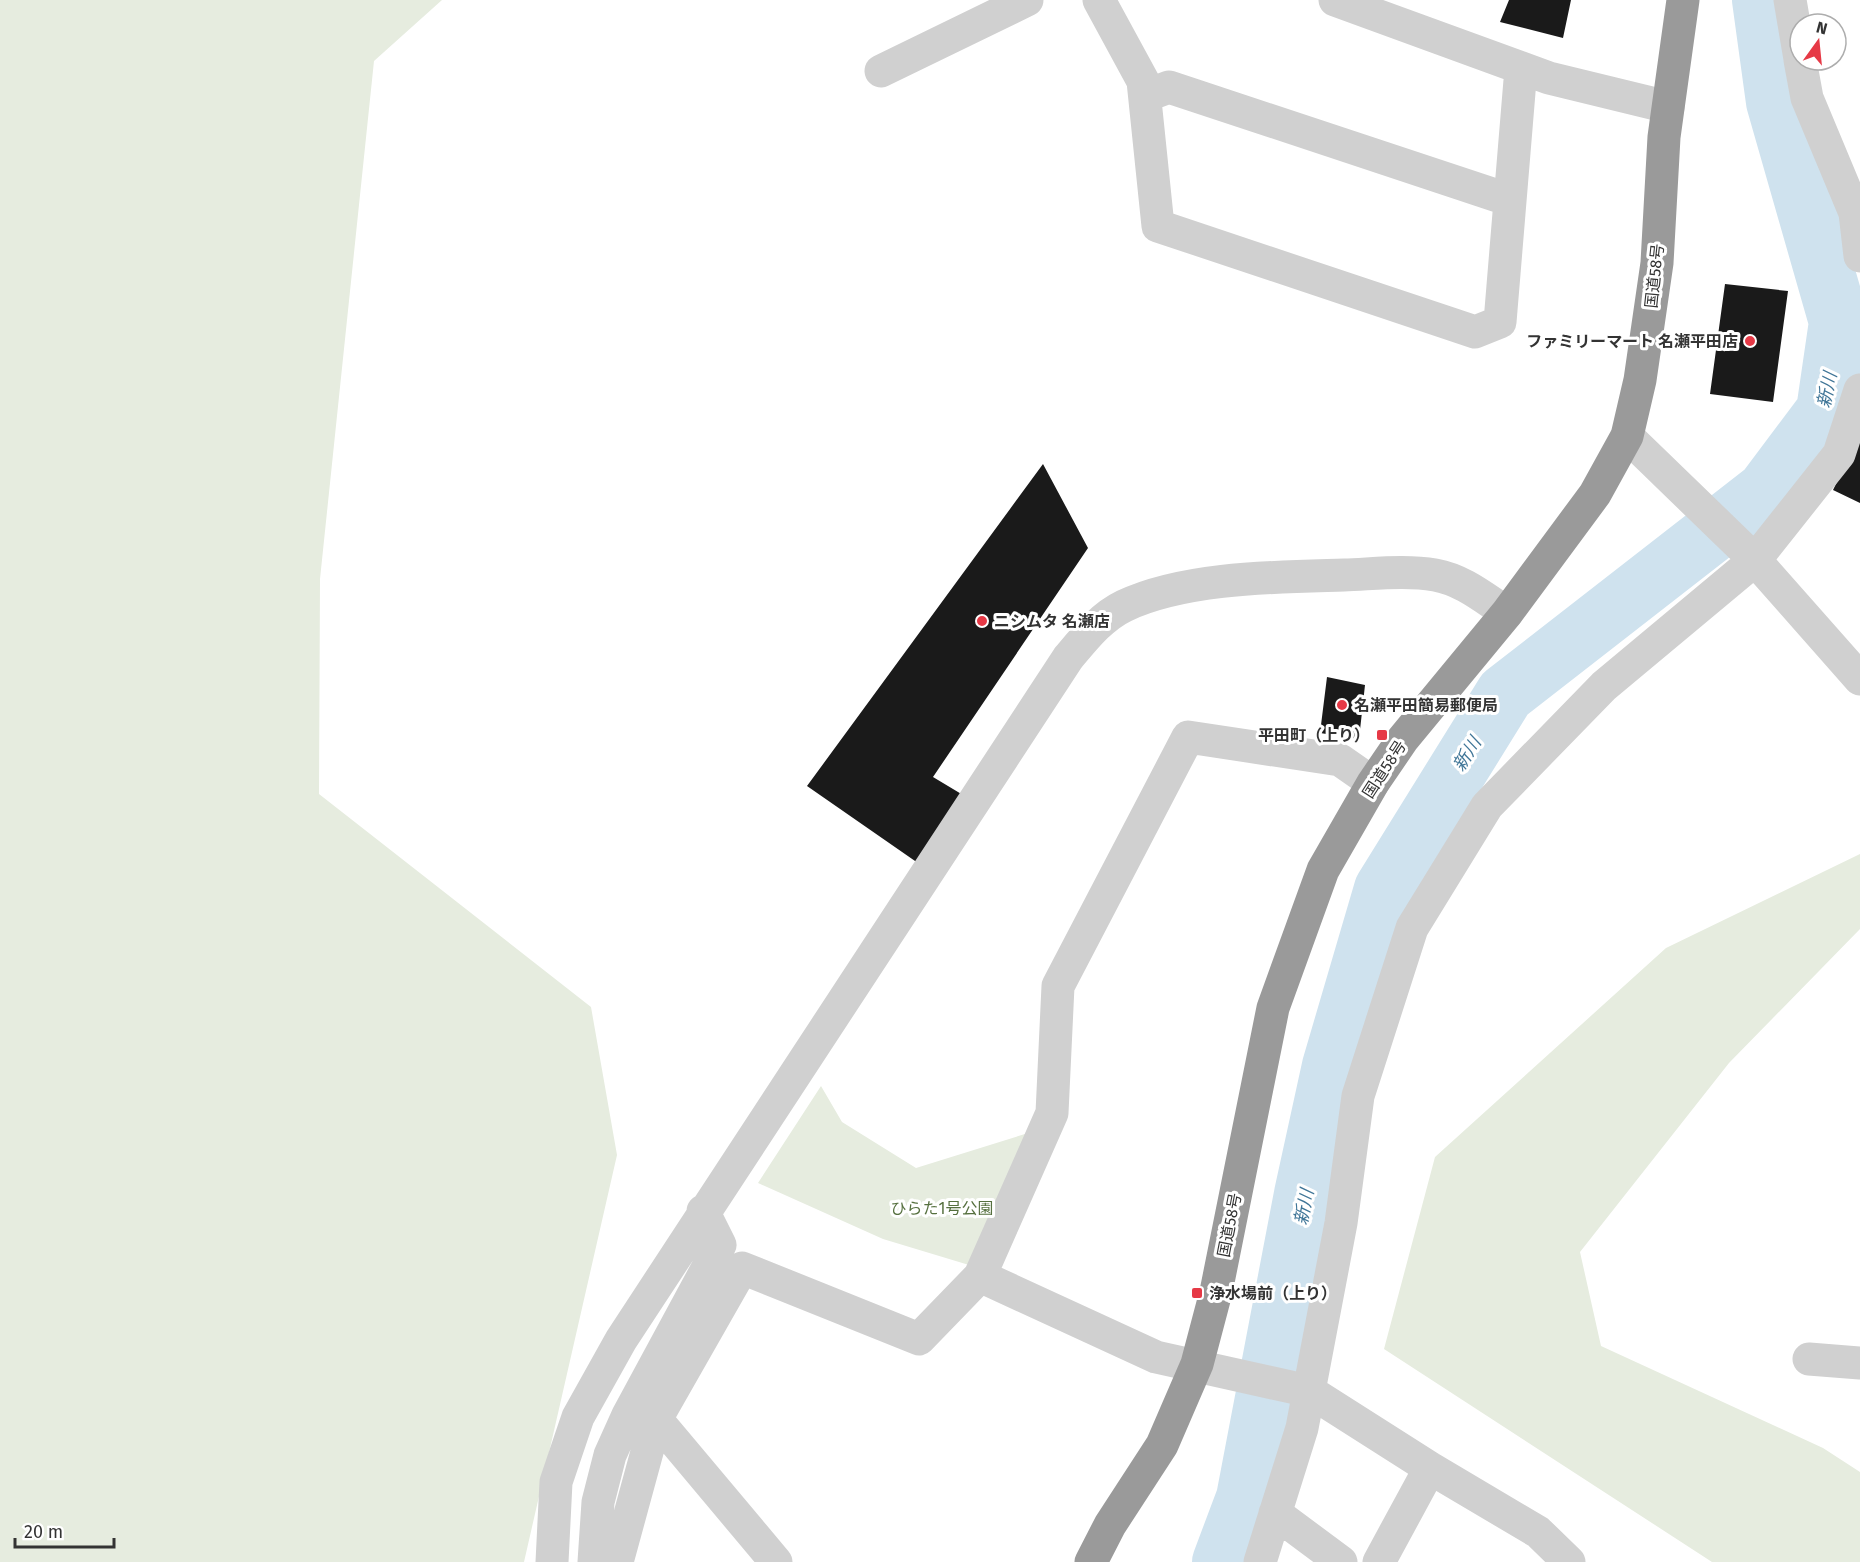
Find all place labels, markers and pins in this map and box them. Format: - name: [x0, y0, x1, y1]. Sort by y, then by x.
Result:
- place label: ファミリーマート 名瀬平田店: [1526, 332, 1738, 351]
- marker: ファミリーマート 名瀬平田店: [1743, 334, 1757, 348]
- place label: ニシムタ 名瀬店: [994, 612, 1110, 631]
- marker: ニシムタ 名瀬店: [975, 614, 989, 628]
- place label: 名瀬平田簡易郵便局: [1354, 696, 1498, 715]
- marker: 名瀬平田簡易郵便局: [1335, 698, 1349, 712]
- place label: 平田町（上り）: [1258, 726, 1370, 745]
- marker: 平田町（上り）: [1375, 728, 1389, 742]
- place label: 浄水場前（上り）: [1209, 1284, 1337, 1303]
- marker: 浄水場前（上り）: [1190, 1286, 1204, 1300]

